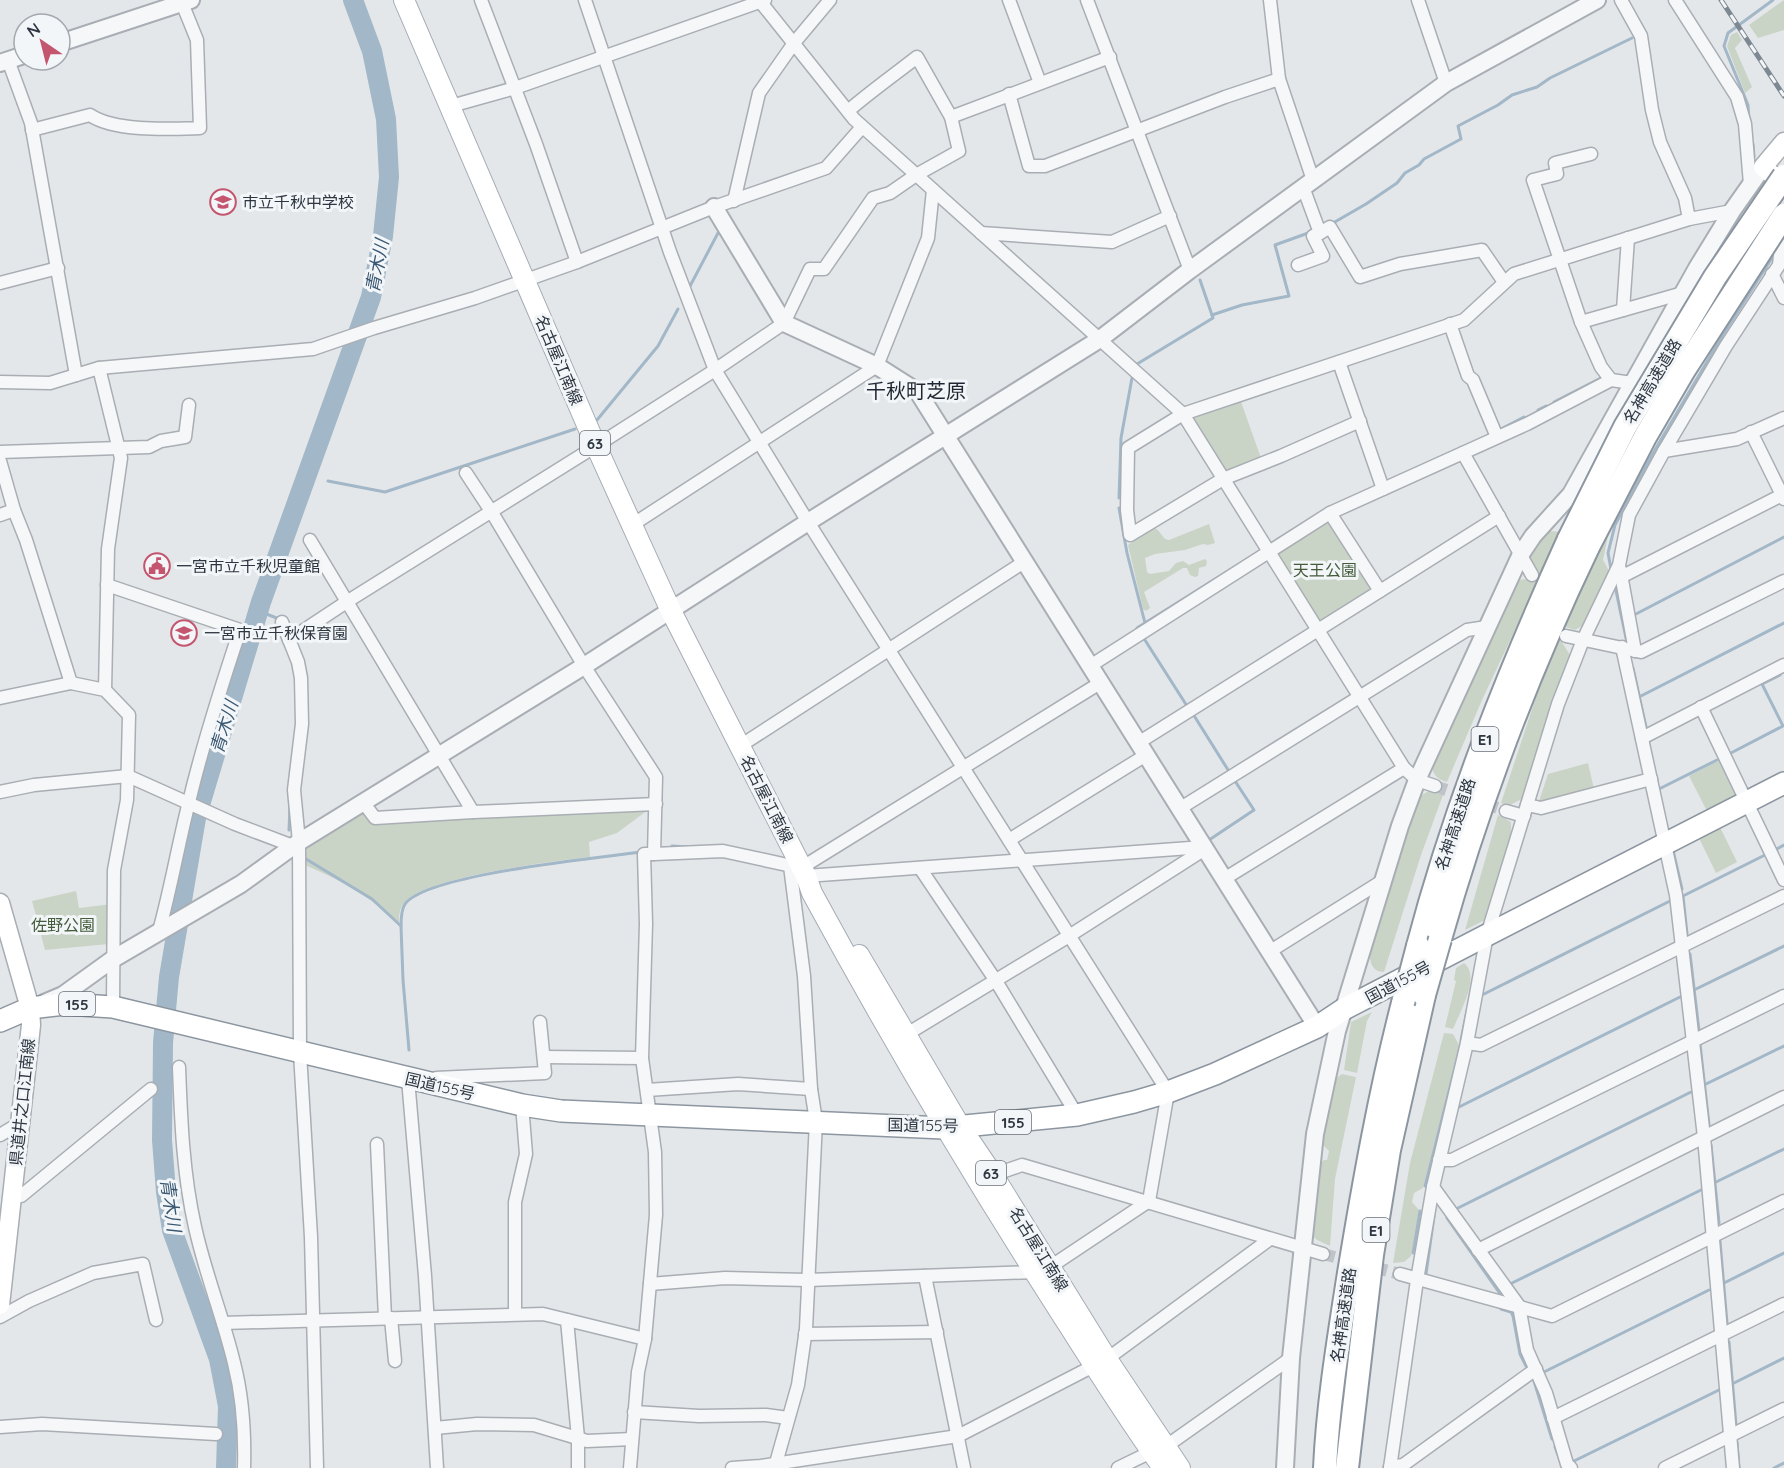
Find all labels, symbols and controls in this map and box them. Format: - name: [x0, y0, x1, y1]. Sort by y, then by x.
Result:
- north arrow: [12, 12, 72, 72]
- text: N: [23, 18, 44, 41]
- school or university icon: 市立千秋中学校: [208, 187, 238, 217]
- place label: 市立千秋中学校: [242, 192, 354, 212]
- water label: 青木川: [361, 235, 394, 295]
- street label: 名古屋江南線: [531, 312, 587, 408]
- street label: 名神高速道路: [1619, 335, 1685, 427]
- district label: 千秋町芝原: [866, 378, 966, 403]
- road number: 63: [580, 431, 610, 455]
- public building icon: 一宮市立千秋児童館: [142, 551, 172, 581]
- place label: 一宮市立千秋児童館: [176, 556, 320, 576]
- park label: 天王公園: [1293, 560, 1357, 580]
- school or university icon: 一宮市立千秋保育園: [169, 618, 199, 648]
- place label: 一宮市立千秋保育園: [204, 623, 348, 643]
- water label: 青木川: [205, 696, 243, 756]
- road number: E1: [1472, 727, 1498, 751]
- street label: 名古屋江南線: [736, 752, 798, 846]
- street label: 名神高速道路: [1431, 775, 1479, 873]
- park label: 佐野公園: [31, 915, 95, 935]
- street label: 国道155号: [1362, 956, 1434, 1008]
- road number: 155: [59, 992, 95, 1016]
- street label: 県道井之口江南線: [5, 1037, 39, 1167]
- street label: 国道155号: [403, 1068, 477, 1104]
- road number: 155: [995, 1110, 1031, 1134]
- street label: 国道155号: [887, 1114, 959, 1136]
- road number: 63: [976, 1161, 1006, 1185]
- water label: 青木川: [156, 1177, 186, 1235]
- street label: 名古屋江南線: [1005, 1203, 1073, 1295]
- road number: E1: [1362, 1218, 1390, 1242]
- street label: 名神高速道路: [1326, 1266, 1360, 1364]

